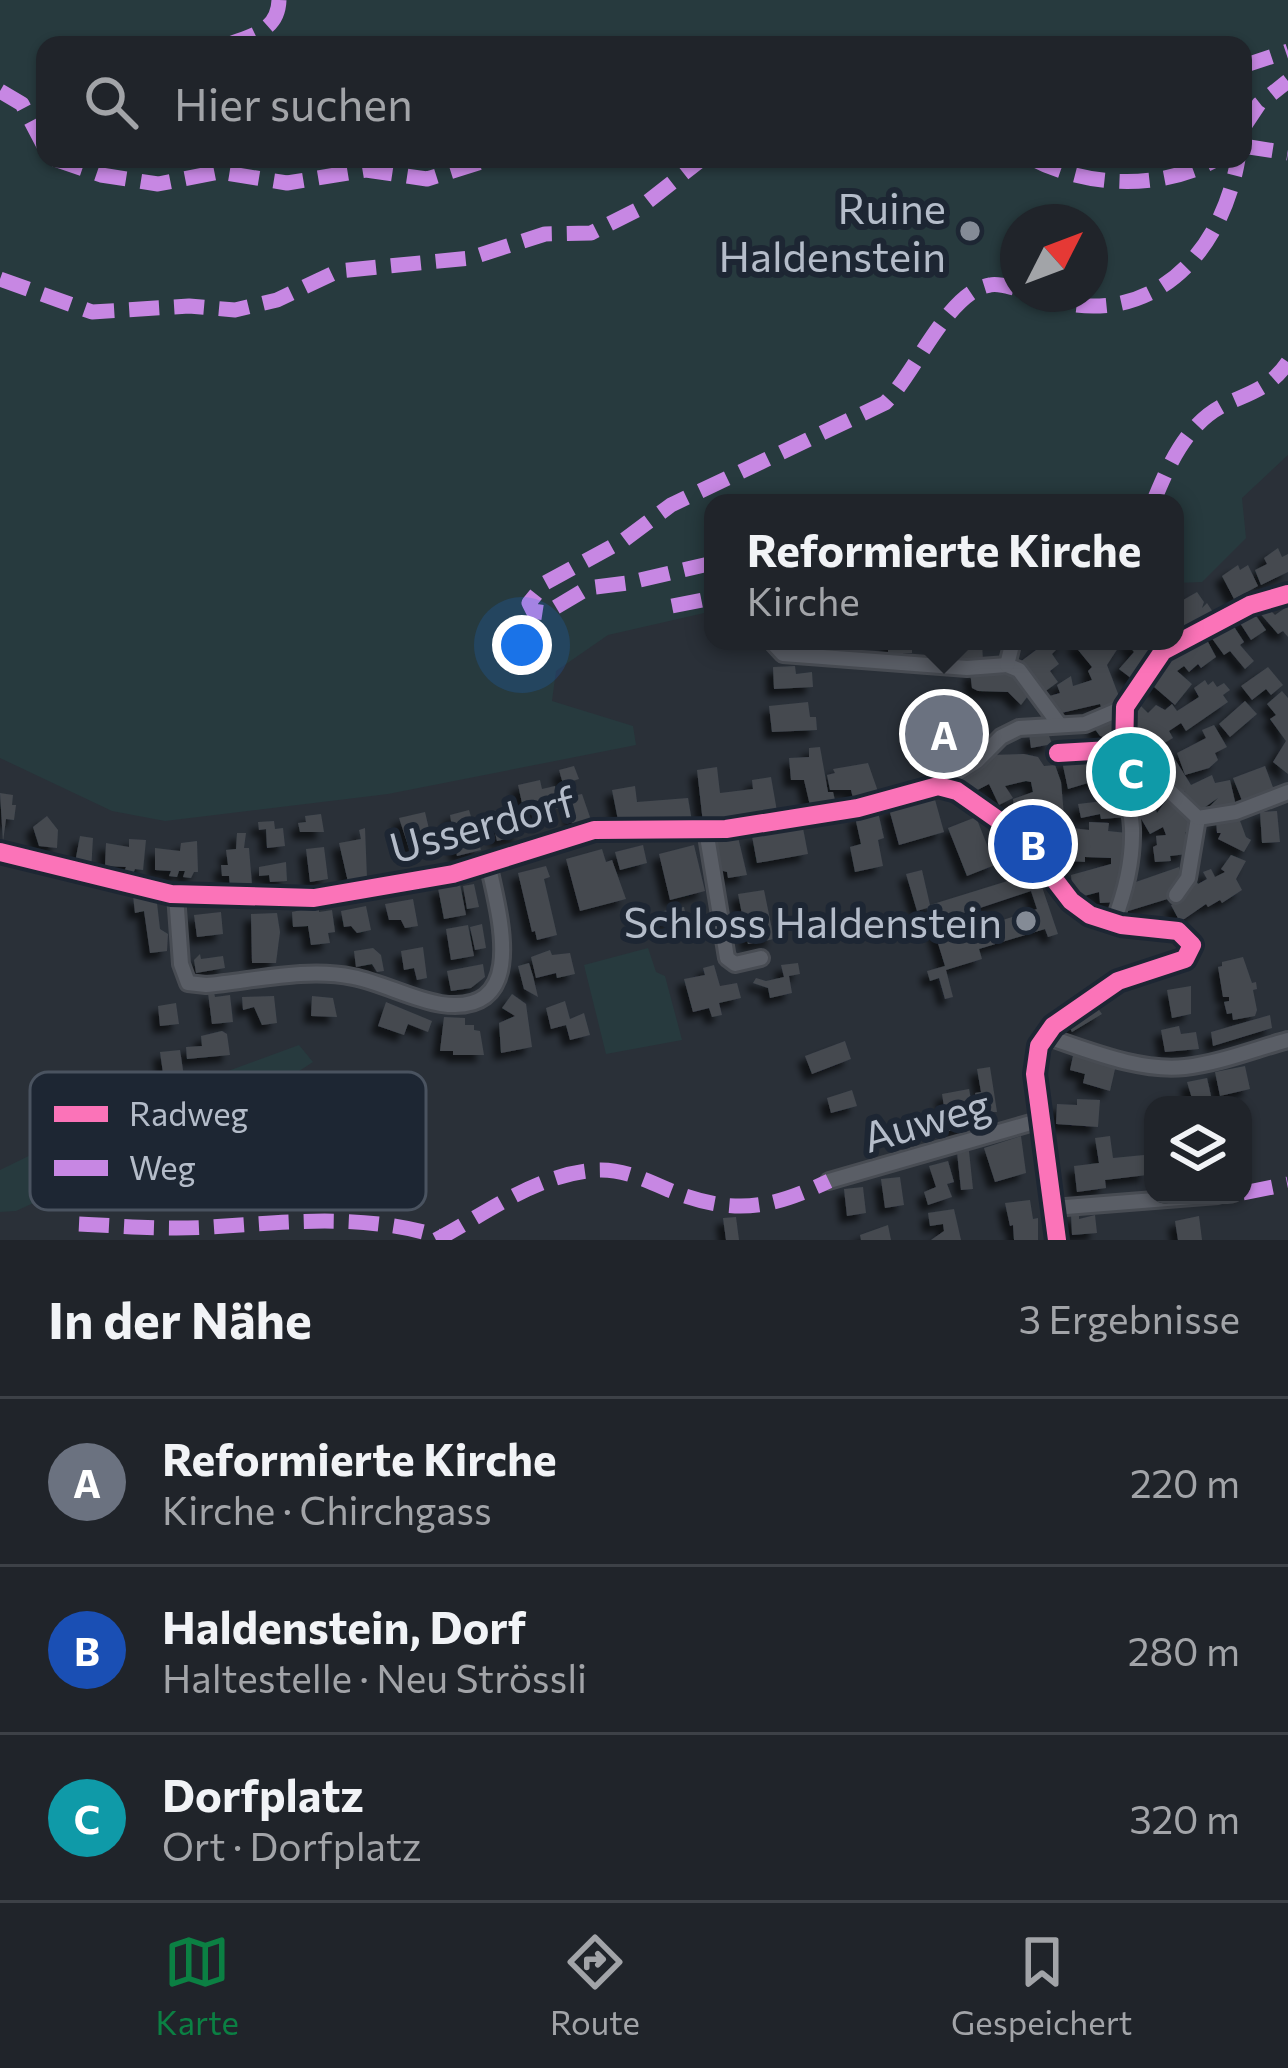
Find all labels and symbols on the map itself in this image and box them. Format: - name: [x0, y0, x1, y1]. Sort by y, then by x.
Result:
- place label: Ruine Haldenstein: [718, 181, 946, 281]
- north arrow: [1000, 204, 1108, 312]
- marker: Ruine Haldenstein: [957, 218, 983, 244]
- your location: [492, 615, 552, 675]
- pin: A: [905, 689, 983, 779]
- pin: C: [1092, 727, 1170, 817]
- street label: Usserdorf: [384, 773, 581, 873]
- pin: B: [994, 799, 1072, 889]
- place label: Schloss Haldenstein: [623, 895, 1002, 947]
- marker: Schloss Haldenstein: [1013, 908, 1039, 934]
- legend: [30, 1072, 426, 1210]
- street label: Auweg: [856, 1076, 996, 1162]
- text: Radweg: [129, 1092, 249, 1133]
- text: Weg: [129, 1146, 196, 1187]

